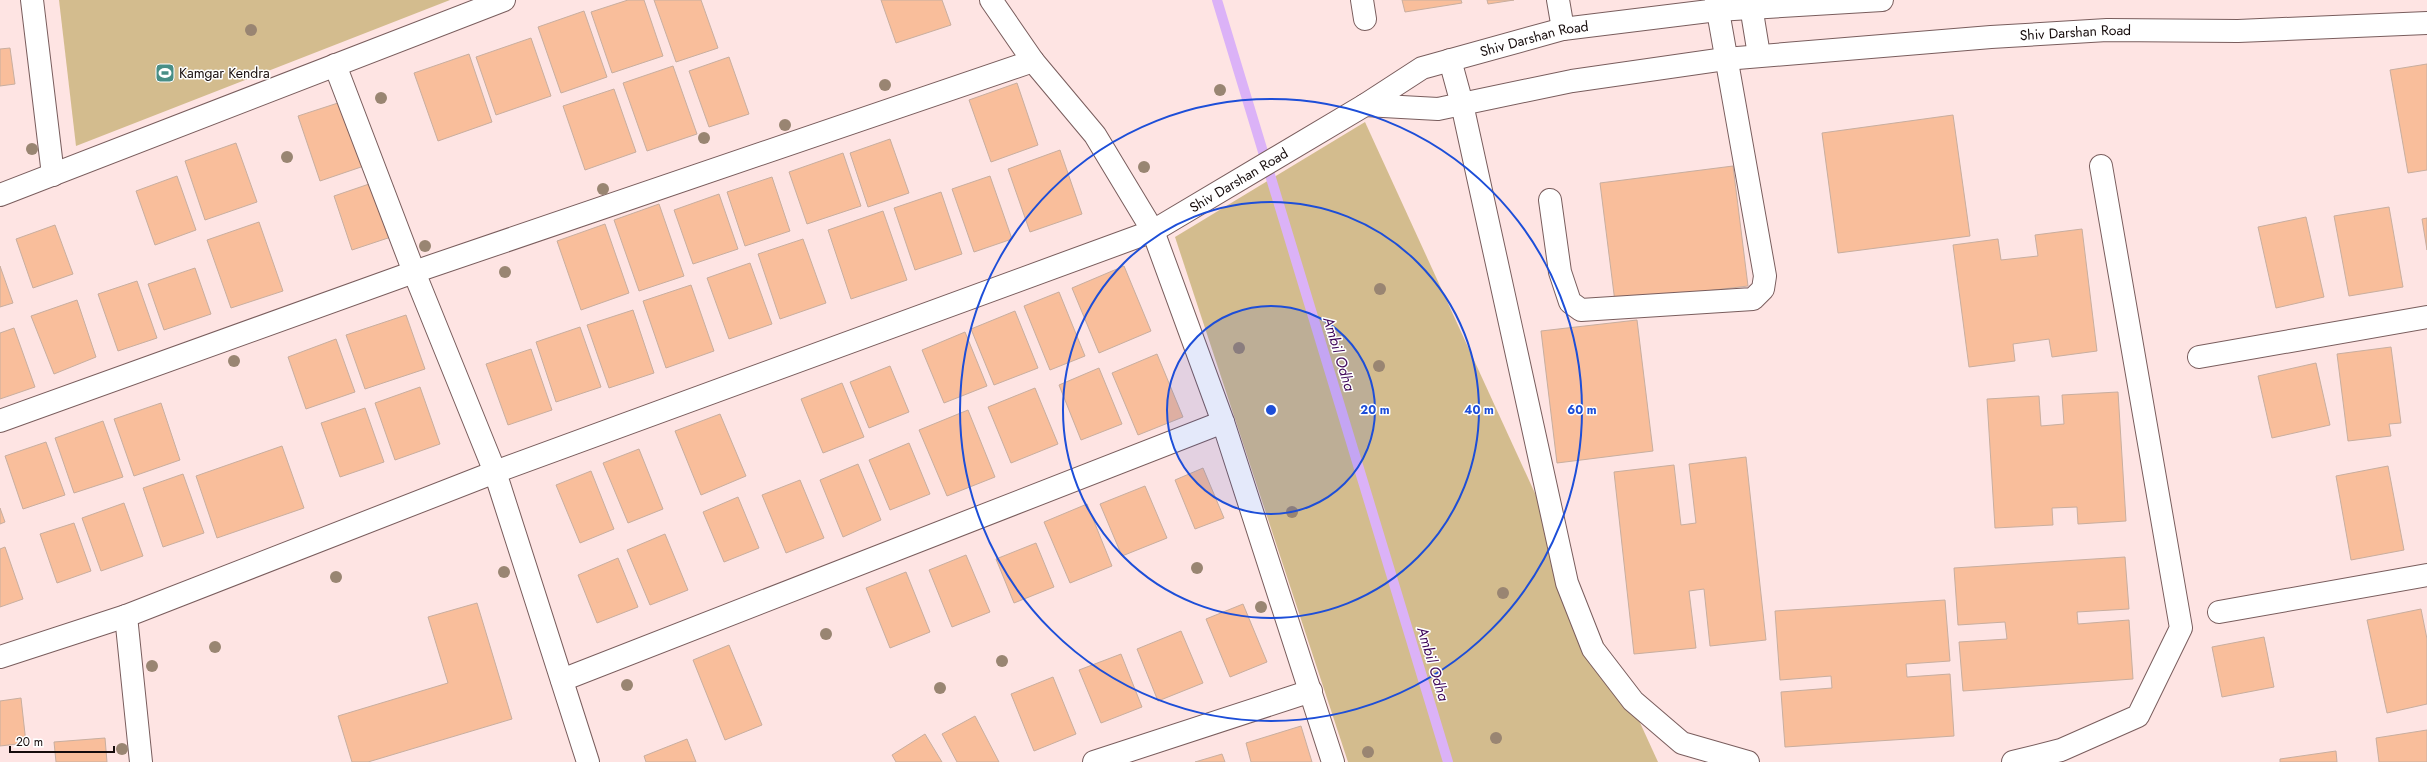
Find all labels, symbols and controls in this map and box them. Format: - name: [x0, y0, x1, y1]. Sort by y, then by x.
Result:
- street label: Shiv Darshan Road: [1477, 16, 1590, 62]
- street label: Shiv Darshan Road: [2019, 20, 2131, 45]
- sports icon: Kamgar Kendra: [154, 62, 176, 84]
- place label: Kamgar Kendra: [179, 63, 270, 83]
- street label: Shiv Darshan Road: [1186, 143, 1292, 217]
- water label: Ambil Odha: [1317, 313, 1361, 395]
- text: 20 m: [1360, 401, 1390, 419]
- text: 40 m: [1464, 401, 1494, 419]
- text: 60 m: [1567, 401, 1597, 419]
- centre of rings: [1264, 403, 1278, 417]
- water label: Ambil Odha: [1411, 623, 1455, 705]
- scale bar: [10, 728, 114, 754]
- text: 20 m: [16, 733, 43, 751]

